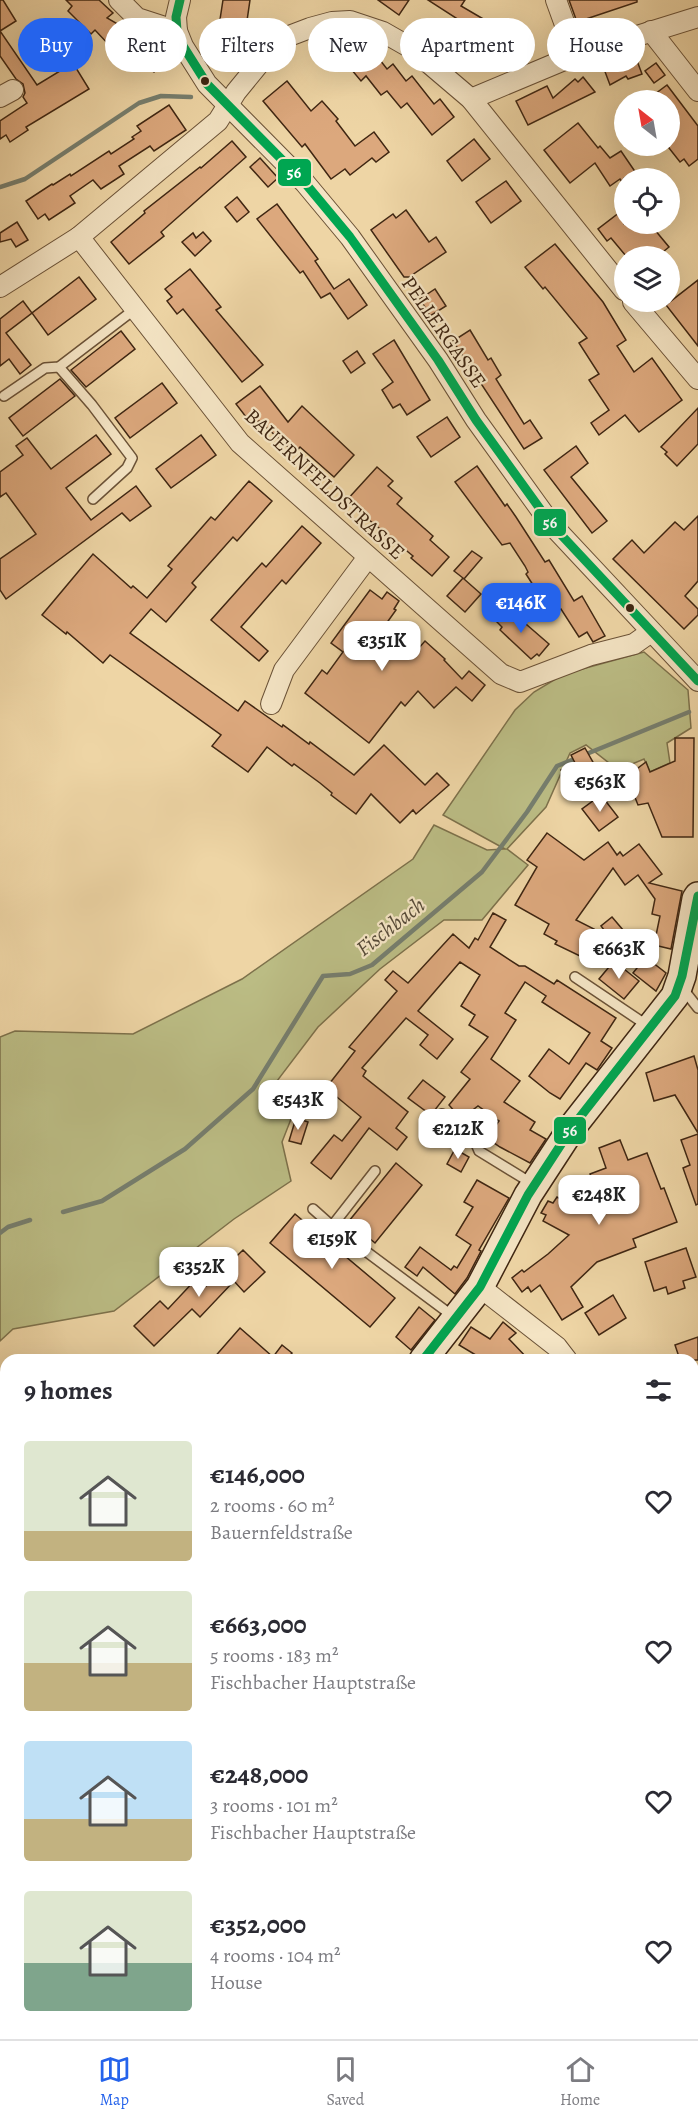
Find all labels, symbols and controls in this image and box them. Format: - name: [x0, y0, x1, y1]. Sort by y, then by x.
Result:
- chip: Buy: [18, 18, 93, 72]
- chip: Rent: [105, 18, 187, 72]
- chip: Filters: [199, 18, 296, 72]
- chip: New: [308, 18, 388, 72]
- chip: Apartment: [400, 18, 535, 72]
- chip: House: [547, 18, 645, 72]
- unlabelled marker: [199, 75, 211, 87]
- north arrow: [614, 90, 680, 156]
- map controls: [614, 90, 680, 312]
- line badge: 56: [277, 158, 312, 187]
- text: 56: [287, 162, 302, 184]
- button: locate: [614, 168, 680, 234]
- button: layers: [614, 246, 680, 312]
- street label: PELLERGASSE: [395, 271, 493, 393]
- street label: BAUERNFELDSTRASSE: [239, 402, 411, 566]
- line badge: 56: [533, 508, 567, 537]
- text: 56: [543, 512, 558, 534]
- pin: €146K: [479, 583, 563, 634]
- text: €146K: [496, 589, 546, 616]
- unlabelled marker: [624, 602, 636, 614]
- pin: €351K: [340, 621, 424, 672]
- text: €351K: [358, 627, 406, 654]
- pin: €563K: [558, 762, 642, 813]
- text: €563K: [574, 768, 626, 795]
- water label: Fischbach: [350, 890, 432, 963]
- pin: €663K: [577, 929, 661, 980]
- text: €663K: [593, 935, 645, 962]
- pin: €543K: [256, 1080, 340, 1131]
- text: €543K: [272, 1086, 324, 1113]
- pin: €212K: [416, 1109, 500, 1160]
- text: €212K: [432, 1115, 484, 1142]
- line badge: 56: [553, 1116, 587, 1145]
- text: 56: [563, 1120, 578, 1142]
- pin: €248K: [557, 1175, 641, 1226]
- text: €248K: [572, 1181, 626, 1208]
- pin: €159K: [290, 1219, 374, 1270]
- text: €159K: [307, 1225, 357, 1252]
- pin: €352K: [157, 1247, 241, 1298]
- text: €352K: [173, 1253, 225, 1280]
- text: 9 homes: [24, 1373, 113, 1408]
- icon: filters: [642, 1374, 675, 1407]
- text: €146,000: [210, 1457, 305, 1492]
- icon: home: [72, 1465, 144, 1537]
- icon: heart: [642, 1485, 675, 1518]
- text: 2 rooms · 60 m²: [210, 1492, 334, 1519]
- text: Bauernfeldstraße: [210, 1519, 353, 1546]
- text: €663,000: [210, 1607, 307, 1642]
- icon: home: [72, 1615, 144, 1687]
- icon: heart: [642, 1635, 675, 1668]
- text: 5 rooms · 183 m²: [210, 1642, 339, 1669]
- text: Fischbacher Hauptstraße: [210, 1669, 416, 1696]
- text: €248,000: [210, 1757, 308, 1792]
- icon: home: [72, 1765, 144, 1837]
- icon: heart: [642, 1785, 675, 1818]
- text: 3 rooms · 101 m²: [210, 1792, 338, 1819]
- text: Fischbacher Hauptstraße: [210, 1819, 416, 1846]
- text: €352,000: [210, 1907, 306, 1942]
- icon: home: [72, 1915, 144, 1987]
- icon: heart: [642, 1935, 675, 1968]
- text: 4 rooms · 104 m²: [210, 1942, 341, 1969]
- text: House: [210, 1969, 262, 1996]
- tab: Map: [98, 2053, 131, 2111]
- tab: Saved: [326, 2053, 364, 2111]
- tab: Home: [560, 2053, 600, 2111]

